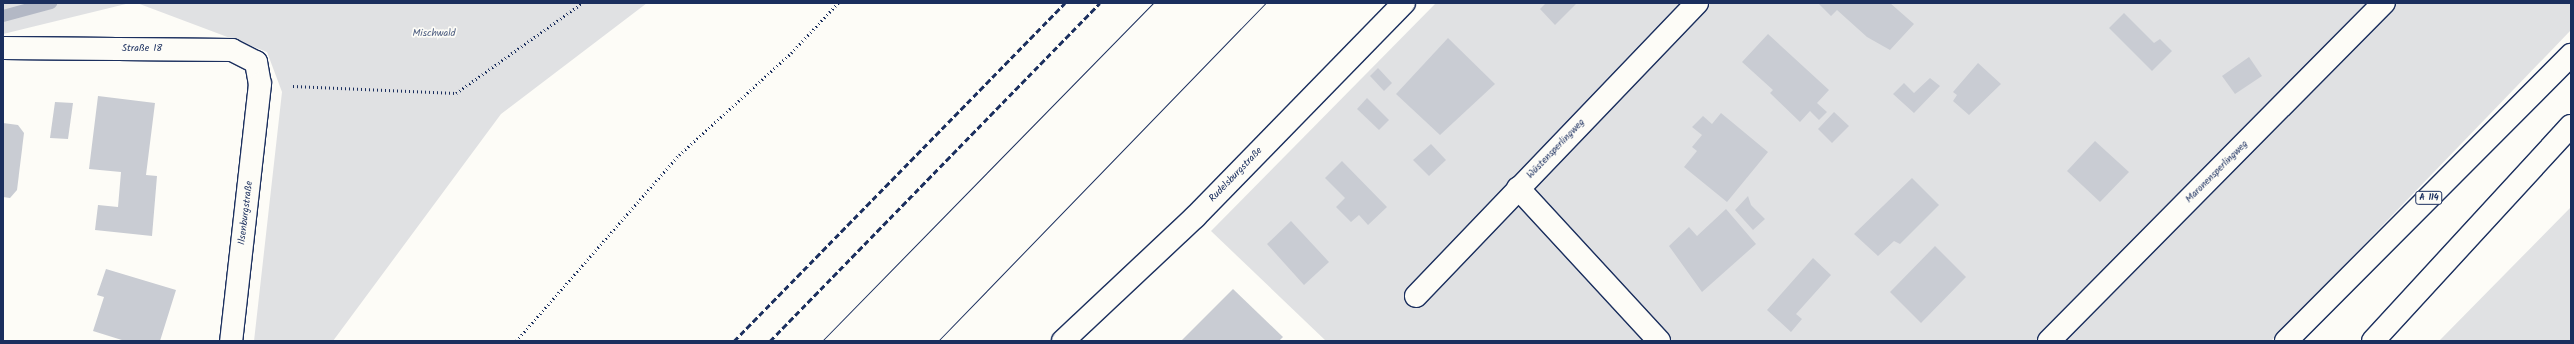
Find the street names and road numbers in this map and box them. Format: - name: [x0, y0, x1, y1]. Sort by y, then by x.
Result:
- street label: Straße 18: [122, 43, 162, 55]
- street label: Wüstensperlingweg: [1524, 117, 1588, 181]
- street label: Maronensperlingweg: [2183, 138, 2251, 206]
- street label: Rudelsburgstraße: [1207, 145, 1265, 205]
- street label: Ilsenburgstraße: [236, 180, 256, 246]
- road number: A 114: [2415, 191, 2443, 205]

